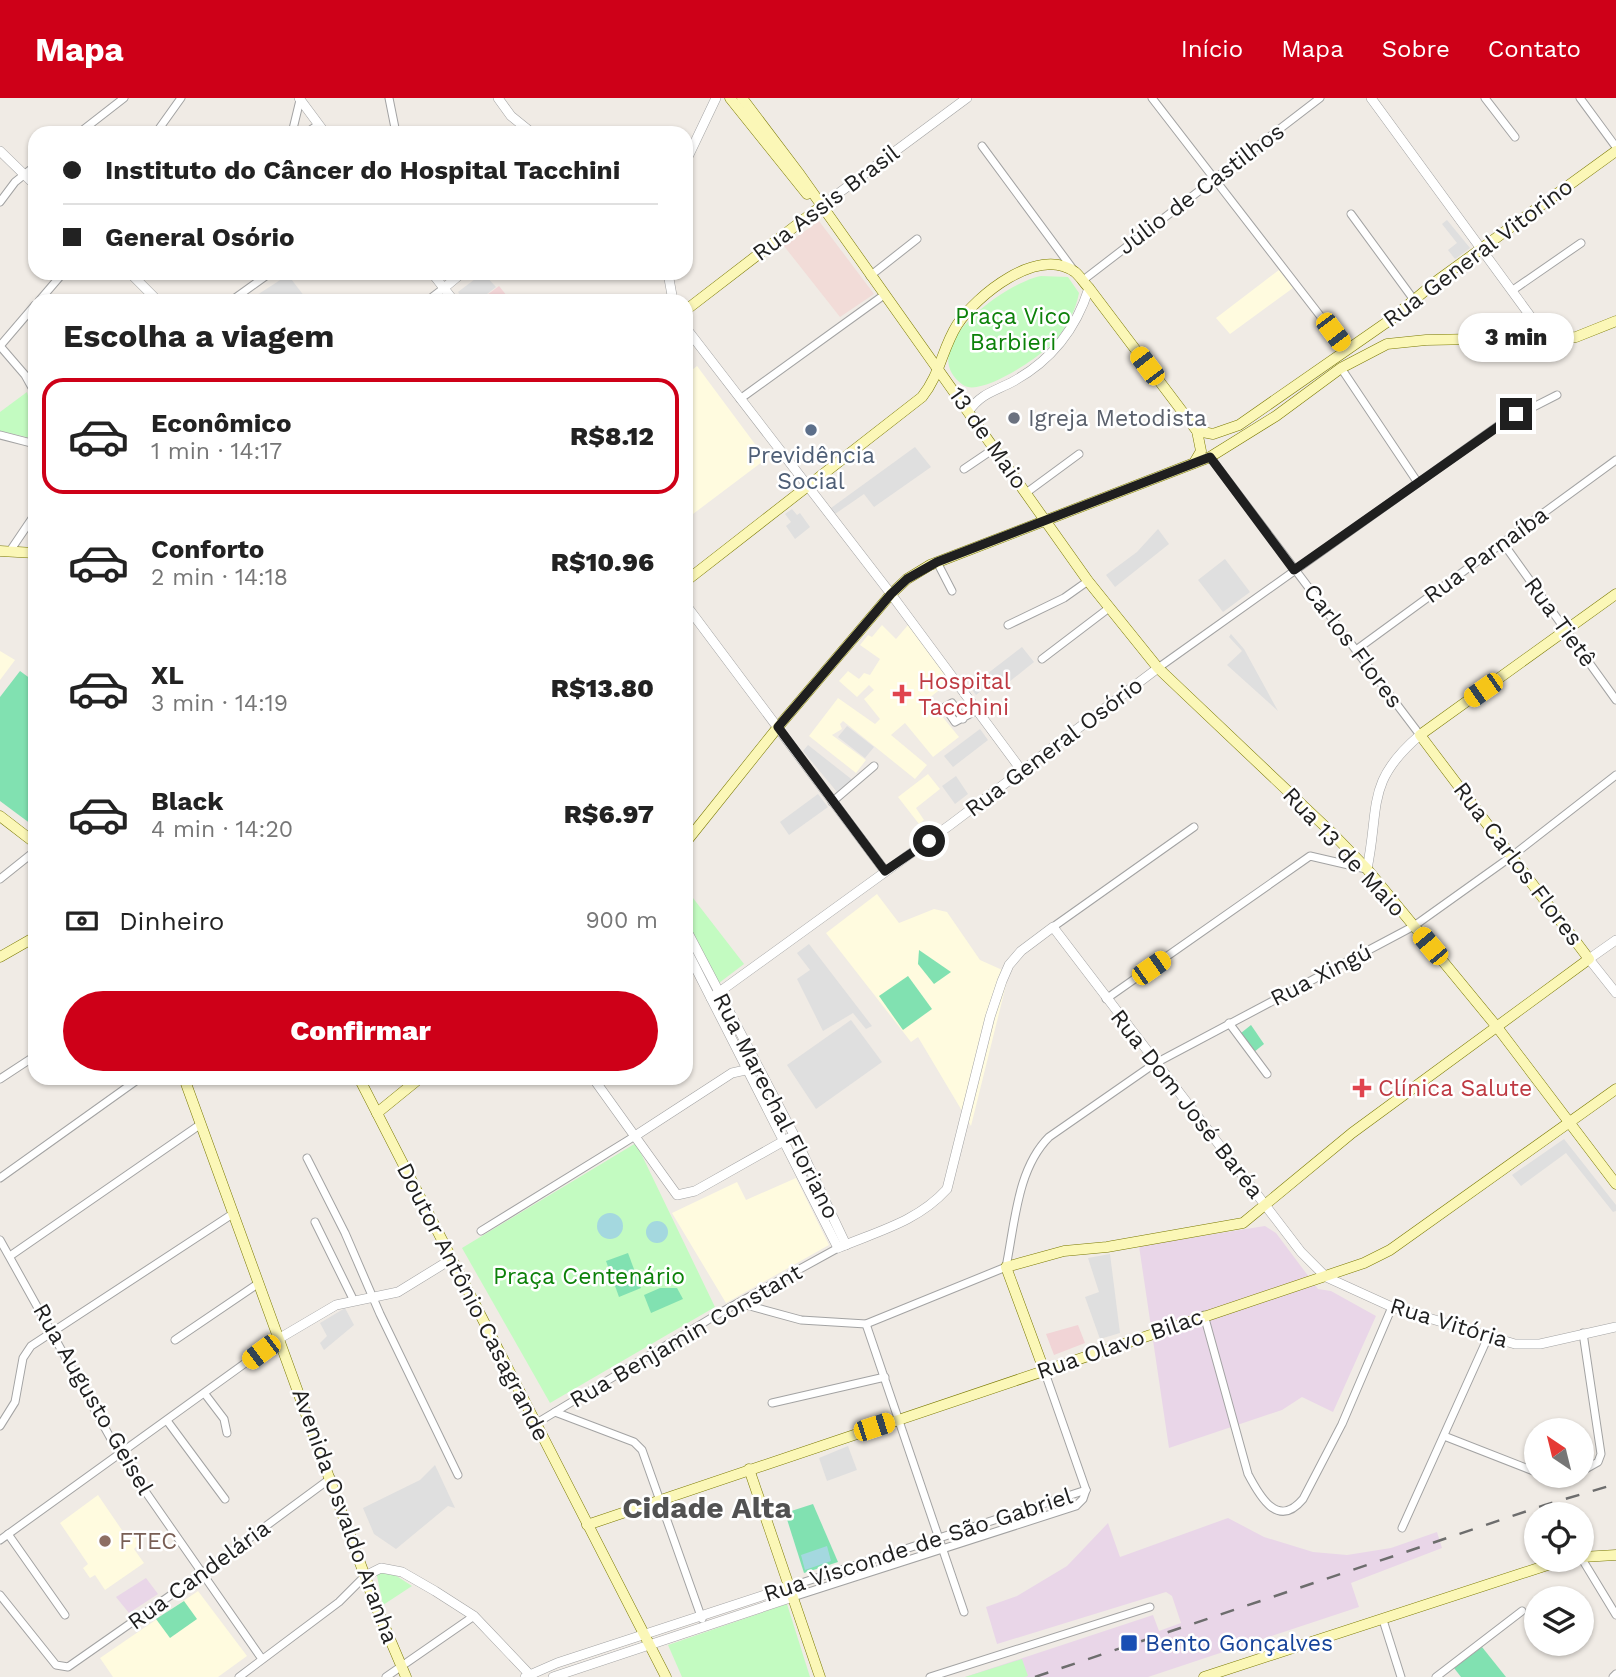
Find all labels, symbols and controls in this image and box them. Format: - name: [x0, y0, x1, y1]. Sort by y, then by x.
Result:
- text: Mapa: [35, 30, 124, 69]
- text: Início: [1181, 35, 1243, 63]
- text: Mapa: [1281, 35, 1344, 63]
- text: Sobre: [1382, 35, 1450, 63]
- text: Contato: [1488, 35, 1581, 63]
- street label: Júlio de Castilhos: [1113, 118, 1289, 260]
- street label: Rua Assis Brasil: [747, 139, 905, 267]
- text: Instituto do Câncer do Hospital Tacchini: [105, 155, 620, 185]
- street label: Rua General Vitorino: [1378, 173, 1578, 333]
- text: General Osório: [105, 222, 295, 252]
- park label: Praça Vico Barbieri: [955, 303, 1071, 356]
- car: [1312, 309, 1355, 355]
- callout: 3 min: [1458, 313, 1574, 362]
- text: Escolha a viagem: [63, 317, 334, 355]
- text: 3 min: [1485, 324, 1547, 351]
- car: [1126, 343, 1169, 389]
- street label: 13 de Maio: [943, 382, 1033, 494]
- route end: [1500, 398, 1532, 430]
- icon: car: [67, 405, 130, 468]
- place label: Igreja Metodista: [1028, 405, 1207, 432]
- text: Econômico: [151, 408, 292, 438]
- marker: Igreja Metodista: [1006, 410, 1022, 426]
- text: R$8.12: [570, 421, 654, 451]
- marker: Previdência Social: [803, 422, 819, 438]
- text: 1 min · 14:17: [151, 438, 282, 465]
- place label: Previdência Social: [747, 442, 875, 495]
- street label: Rua Parnaíba: [1419, 501, 1553, 609]
- icon: car: [67, 531, 130, 594]
- text: Conforto: [151, 534, 264, 564]
- text: R$10.96: [551, 547, 654, 577]
- text: 2 min · 14:18: [151, 564, 288, 591]
- street label: Rua Tietê: [1518, 572, 1602, 672]
- street label: Carlos Flores: [1298, 579, 1408, 713]
- icon: car: [67, 657, 130, 720]
- text: XL: [151, 660, 184, 690]
- place label: Hospital Tacchini: [918, 668, 1011, 721]
- car: [1460, 669, 1507, 711]
- street label: Rua General Osório: [960, 671, 1148, 823]
- text: R$13.80: [551, 673, 654, 703]
- marker: Hospital Tacchini: [892, 684, 912, 704]
- text: 3 min · 14:19: [151, 690, 288, 717]
- street label: Rua Carlos Flores: [1448, 777, 1588, 951]
- street label: Rua 13 de Maio: [1277, 782, 1411, 922]
- icon: car: [67, 783, 130, 846]
- text: Black: [151, 786, 223, 816]
- text: R$6.97: [564, 799, 654, 829]
- text: 4 min · 14:20: [151, 816, 293, 843]
- route start: [913, 825, 945, 857]
- icon: cash: [63, 902, 101, 940]
- text: Dinheiro: [119, 906, 224, 936]
- text: 900 m: [585, 907, 658, 934]
- car: [1409, 923, 1452, 969]
- street label: Rua Xingú: [1266, 938, 1376, 1012]
- car: [1128, 947, 1175, 989]
- street label: Rua Marechal Floriano: [707, 988, 845, 1224]
- button: Confirmar: [63, 991, 658, 1071]
- street label: Rua Dom José Baréa: [1105, 1004, 1269, 1204]
- place label: Clínica Salute: [1378, 1075, 1532, 1102]
- marker: Clínica Salute: [1352, 1078, 1372, 1098]
- street label: Doutor Antônio Casagrande: [391, 1158, 555, 1446]
- street label: Rua Benjamin Constant: [565, 1258, 807, 1414]
- park label: Praça Centenário: [493, 1263, 685, 1290]
- street label: Rua Vitória: [1387, 1292, 1511, 1354]
- street label: Rua Augusto Geisel: [27, 1299, 159, 1499]
- street label: Rua Olavo Bilac: [1033, 1303, 1207, 1385]
- car: [238, 1331, 285, 1373]
- street label: Avenida Osvaldo Aranha: [286, 1385, 404, 1647]
- car: [851, 1411, 898, 1443]
- north arrow: [1524, 1418, 1594, 1488]
- map controls: [1524, 1418, 1594, 1656]
- street label: Rua Visconde de São Gabriel: [760, 1482, 1076, 1608]
- district label: Cidade Alta: [622, 1490, 792, 1525]
- button: locate: [1524, 1502, 1594, 1572]
- street label: Rua Candelária: [123, 1514, 275, 1636]
- place label: FTEC: [119, 1528, 177, 1555]
- marker: FTEC: [97, 1533, 113, 1549]
- button: layers: [1524, 1586, 1594, 1656]
- place label: Bento Gonçalves: [1145, 1630, 1333, 1657]
- marker: Bento Gonçalves: [1119, 1633, 1139, 1653]

